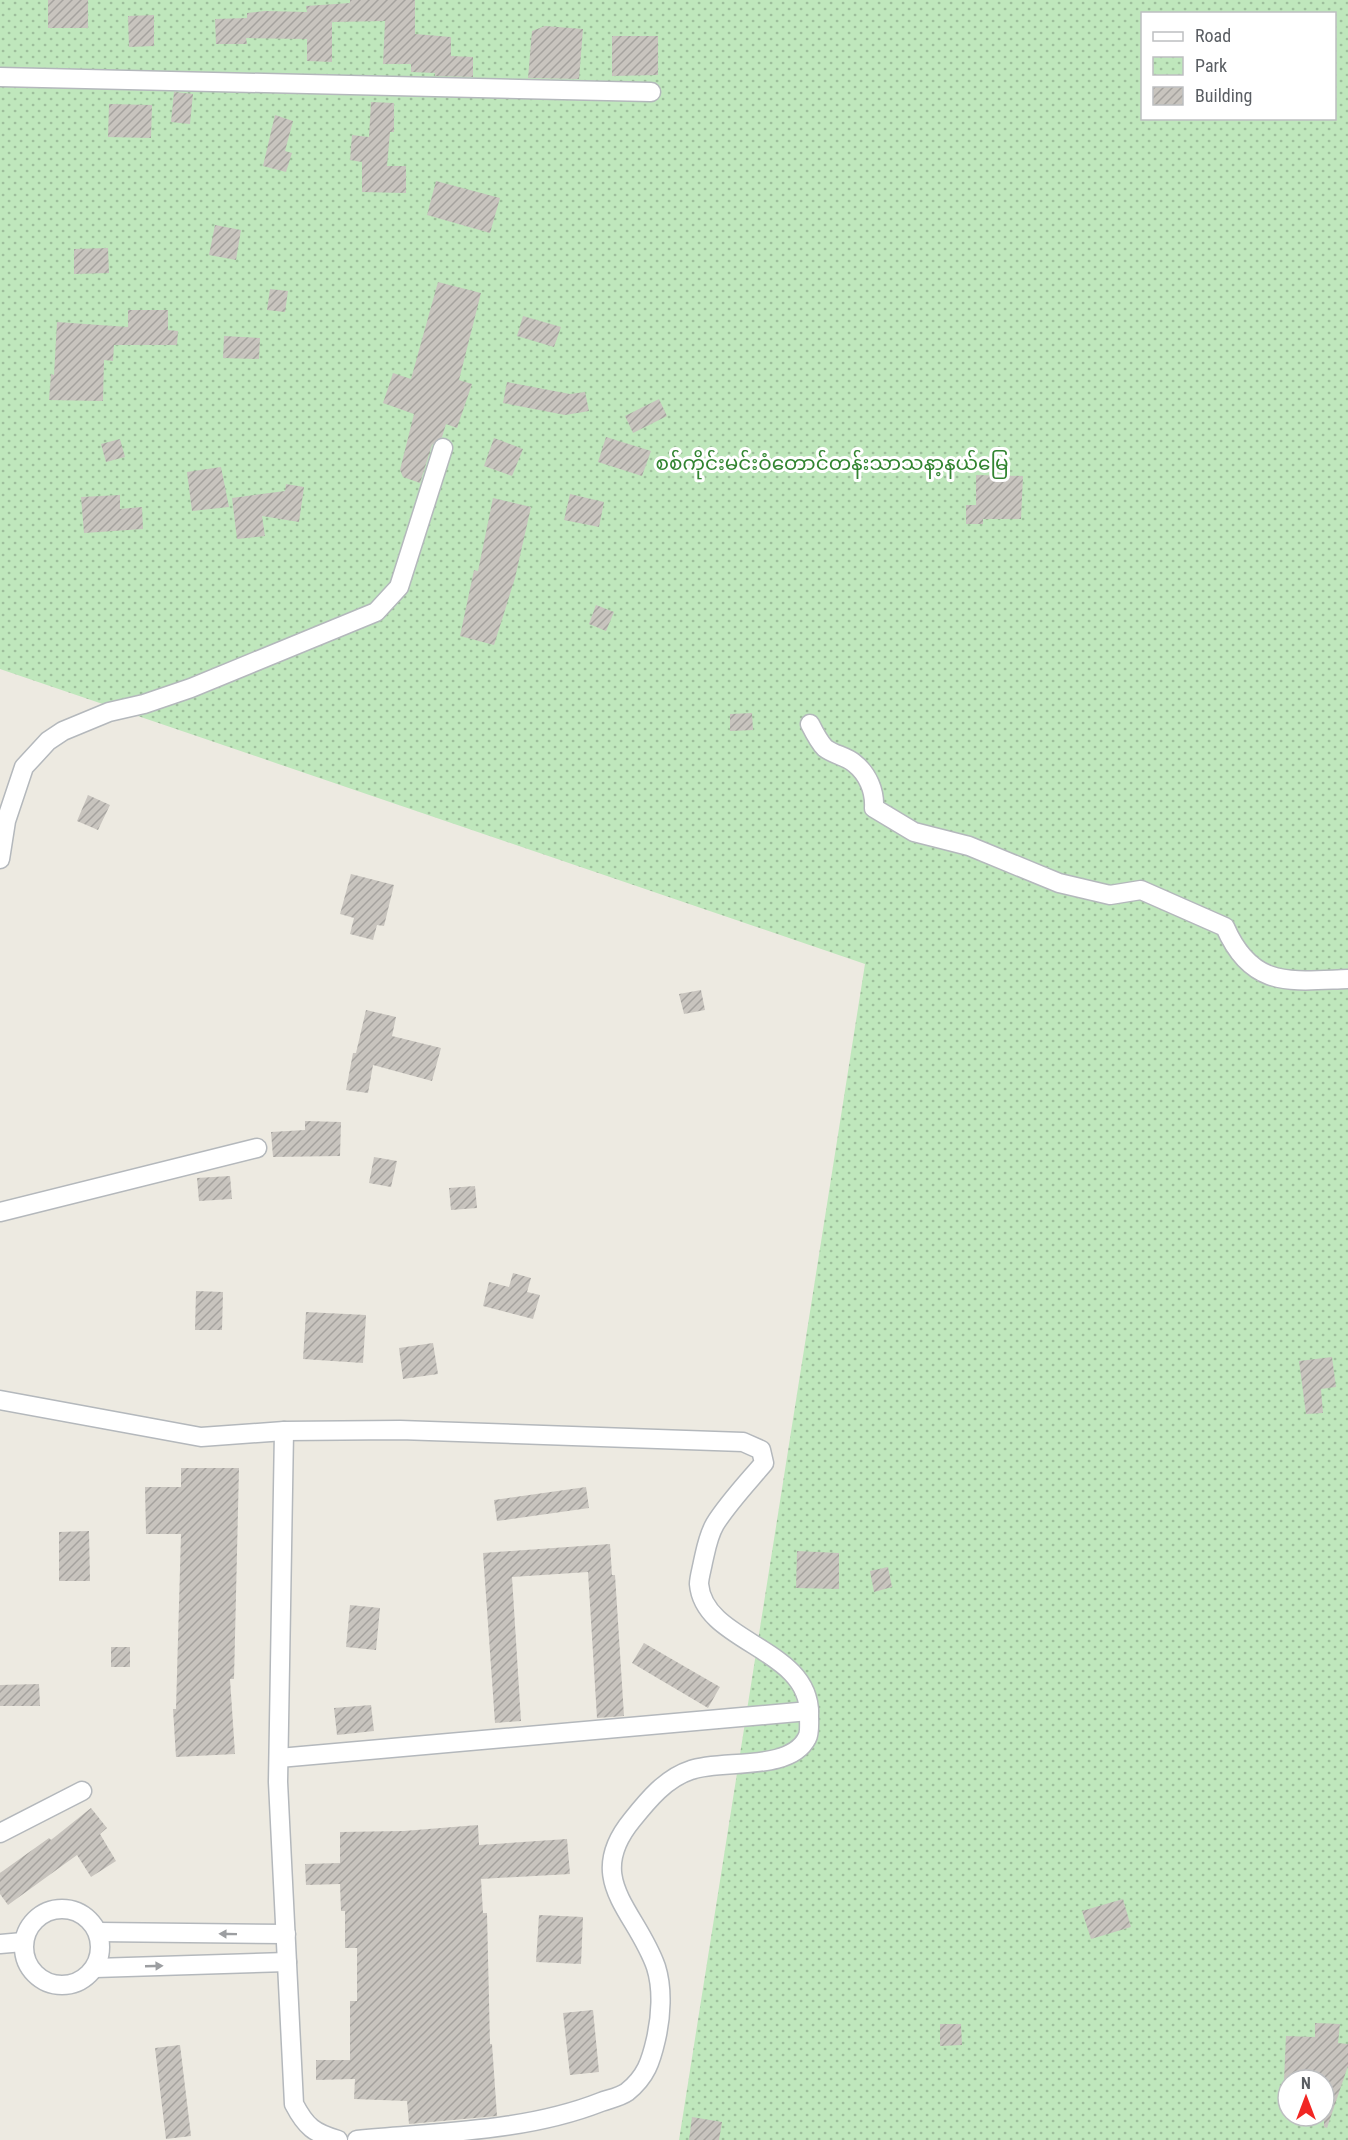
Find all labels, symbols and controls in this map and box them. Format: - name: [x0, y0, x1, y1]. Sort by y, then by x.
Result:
- legend: [1141, 12, 1336, 120]
- text: Road: [1195, 25, 1231, 46]
- text: Park: [1195, 55, 1227, 76]
- text: Building: [1195, 85, 1252, 106]
- park label: စစ်ကိုင်းမင်းဝံတောင်တန်းသာသနာ့နယ်မြေ: [655, 449, 1009, 480]
- one-way arrow: [218, 1929, 237, 1938]
- one-way arrow: [144, 1961, 163, 1971]
- north arrow: [1276, 2068, 1336, 2128]
- text: N: [1301, 2074, 1311, 2093]

